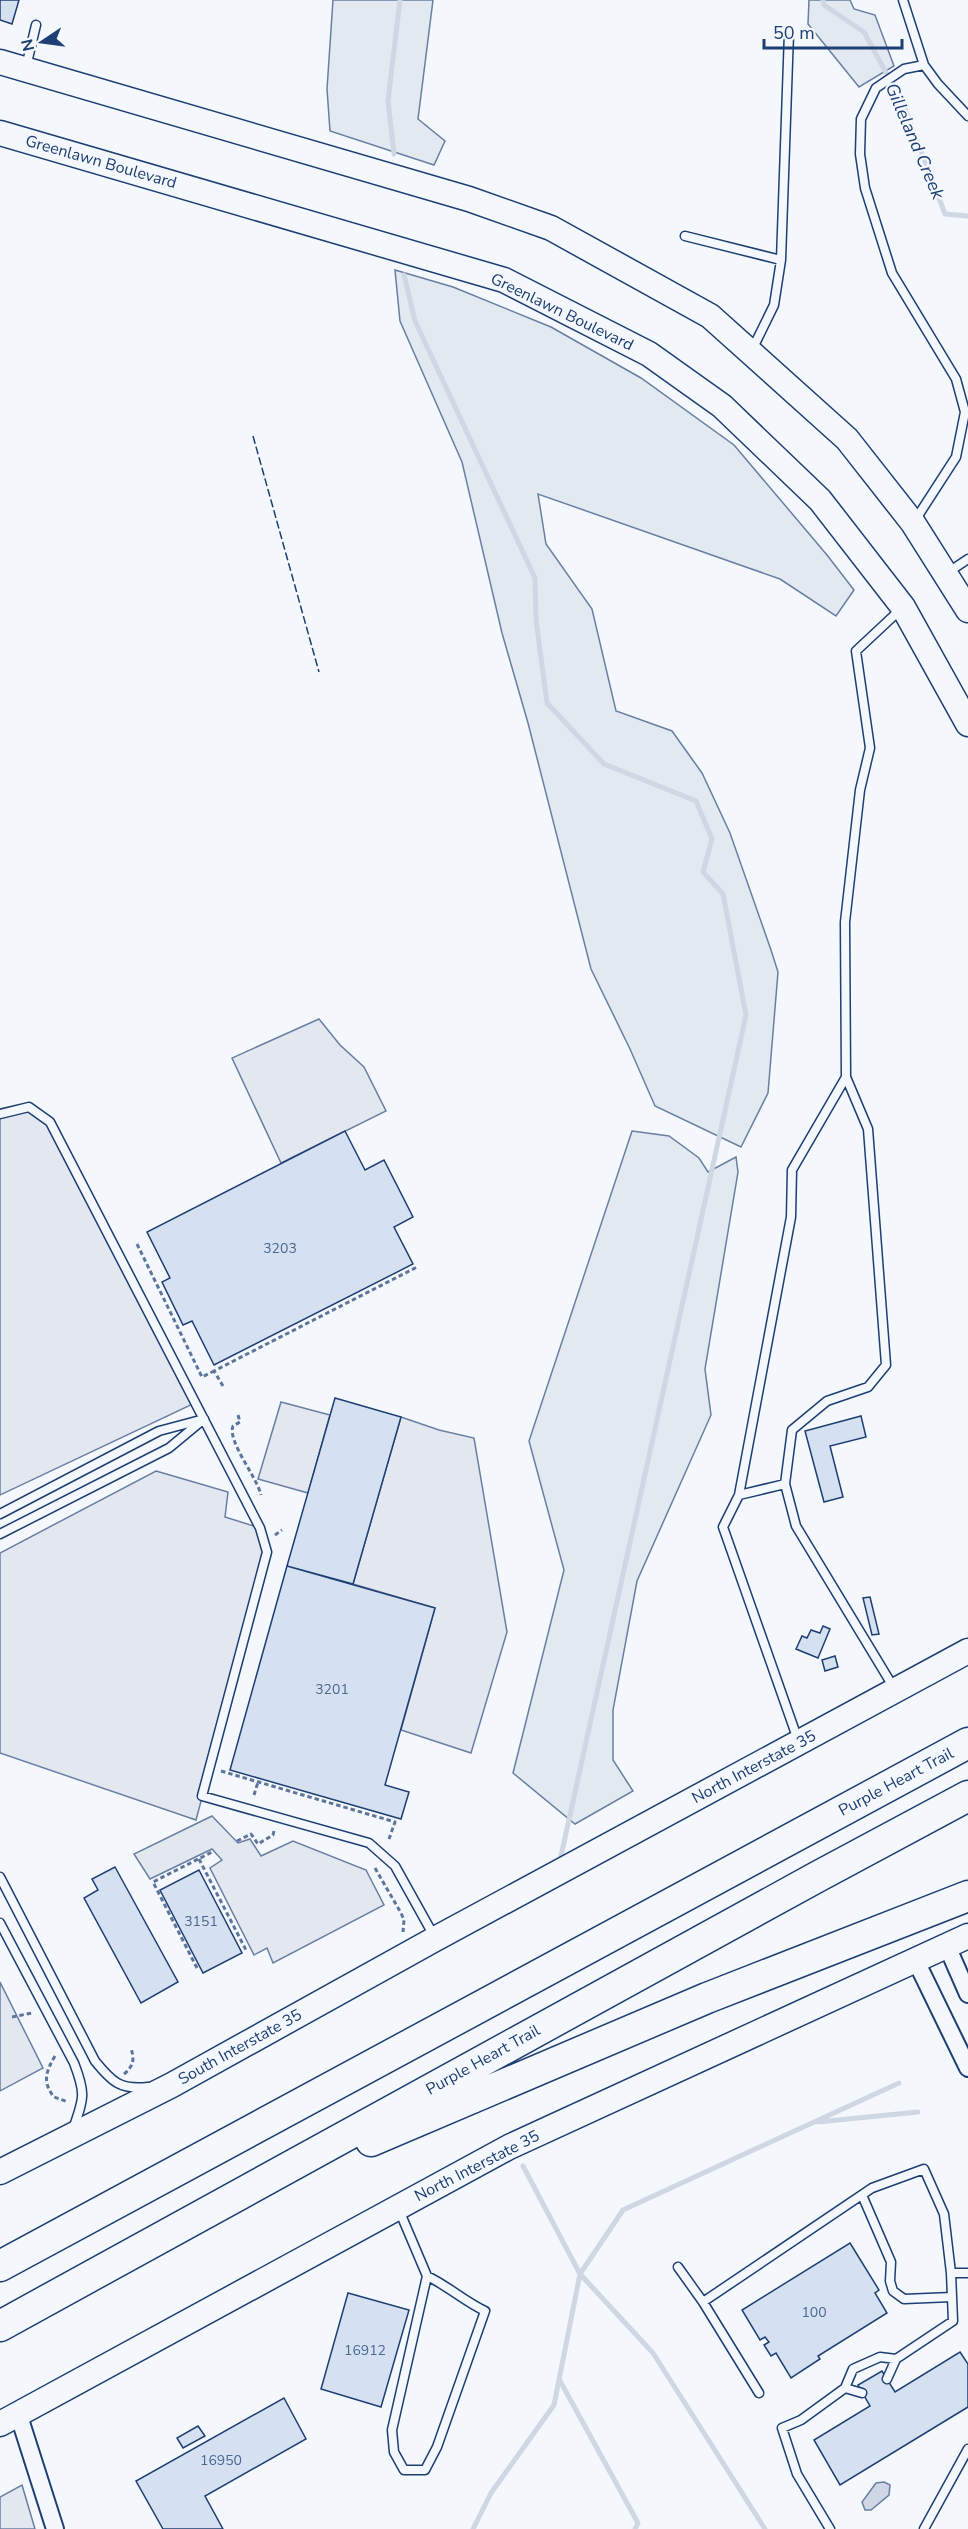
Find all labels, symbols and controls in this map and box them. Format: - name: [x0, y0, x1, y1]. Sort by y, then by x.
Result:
- north arrow: [12, 12, 72, 72]
- scale bar: [764, 12, 902, 50]
- text: 50 m: [773, 21, 815, 45]
- text: N: [16, 37, 40, 53]
- water label: Gilleland Creek: [880, 79, 951, 204]
- street label: Greenlawn Boulevard: [23, 130, 179, 194]
- street label: Greenlawn Boulevard: [487, 268, 637, 356]
- house number: 3203: [263, 1239, 297, 1258]
- house number: 3201: [315, 1680, 349, 1699]
- street label: North Interstate 35: [688, 1725, 820, 1809]
- street label: Purple Heart Trail: [835, 1742, 958, 1822]
- house number: 3151: [184, 1912, 218, 1931]
- street label: South Interstate 35: [174, 2004, 306, 2090]
- street label: Purple Heart Trail: [422, 2019, 544, 2100]
- street label: North Interstate 35: [411, 2125, 543, 2207]
- house number: 100: [801, 2303, 827, 2322]
- house number: 16912: [344, 2341, 386, 2360]
- house number: 16950: [200, 2451, 242, 2470]

